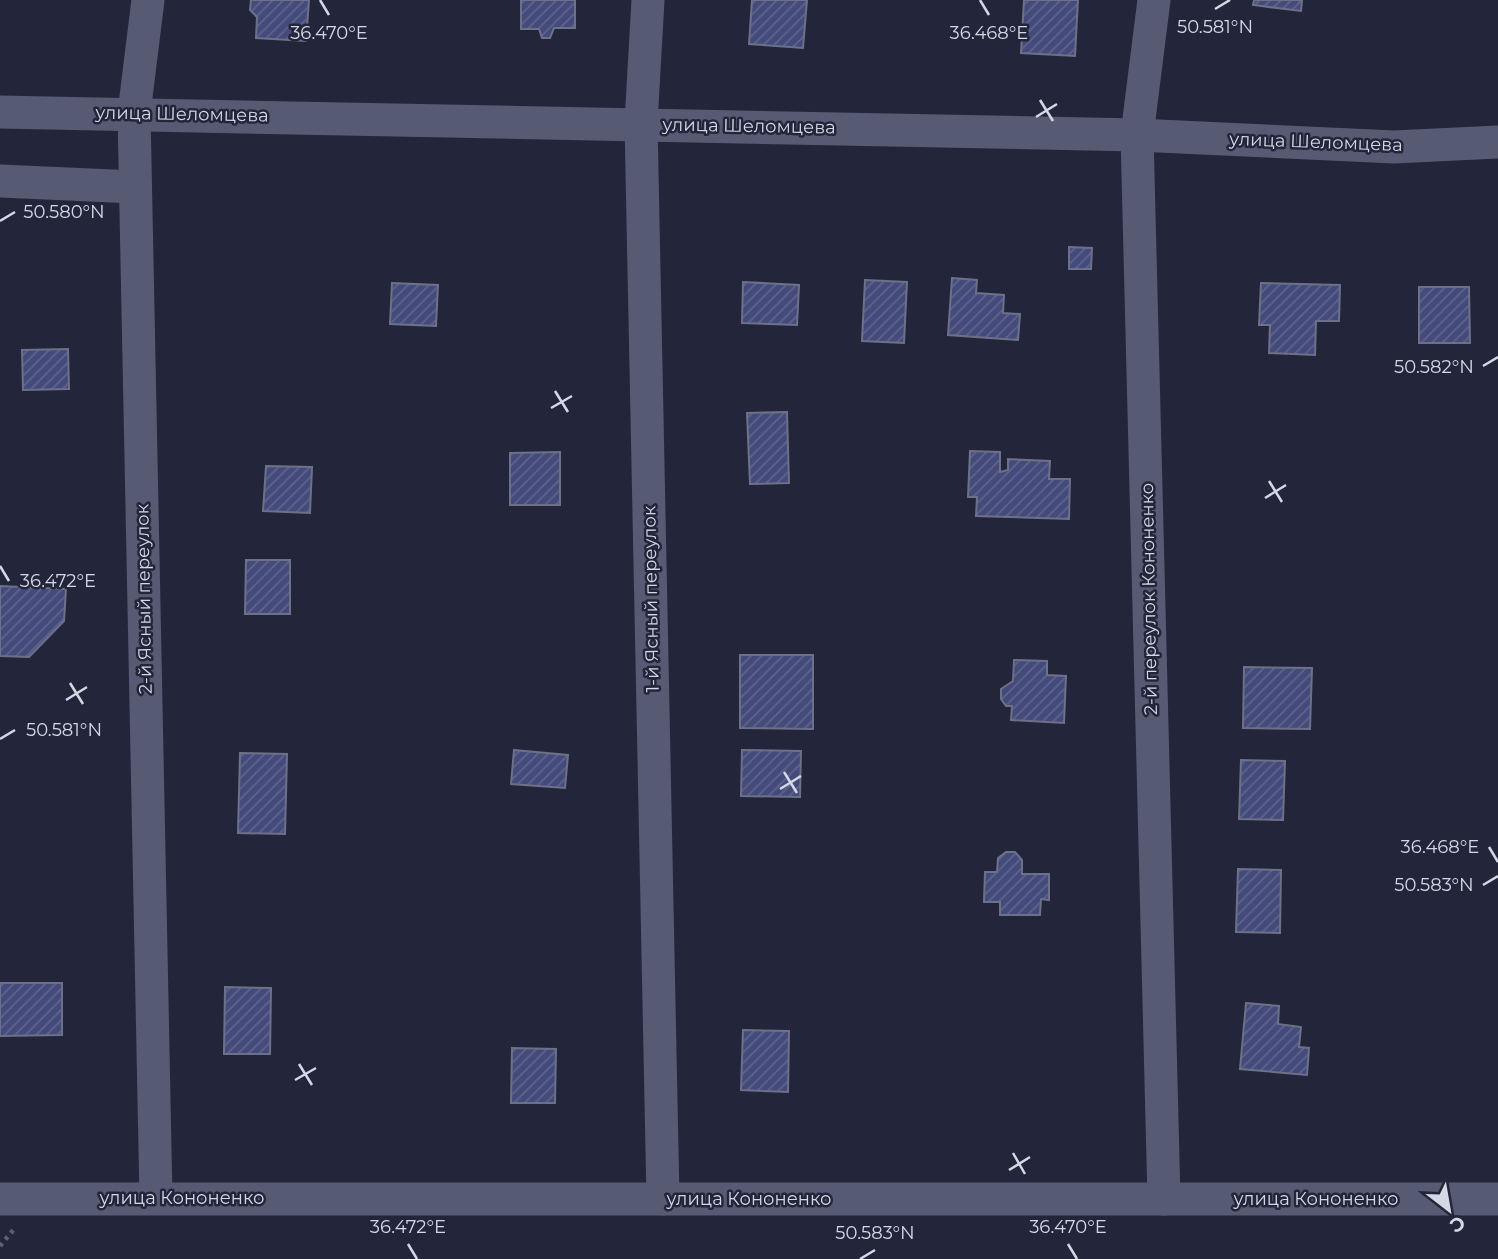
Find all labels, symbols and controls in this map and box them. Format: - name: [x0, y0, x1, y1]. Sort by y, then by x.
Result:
- text: 50.581°N: [1177, 16, 1253, 38]
- text: 36.470°E: [290, 22, 368, 44]
- text: 36.468°E: [950, 22, 1028, 44]
- street label: улица Шеломцева: [94, 101, 269, 127]
- street label: улица Шеломцева: [661, 113, 836, 139]
- street label: улица Шеломцева: [1228, 128, 1403, 156]
- text: 50.580°N: [23, 201, 105, 223]
- text: 50.582°N: [1394, 356, 1474, 378]
- street label: 2-й переулок Кононенко: [1136, 483, 1162, 715]
- street label: 2-й Ясный переулок: [131, 503, 157, 694]
- street label: 1-й Ясный переулок: [638, 505, 664, 692]
- text: 36.472°E: [20, 570, 96, 592]
- text: 50.581°N: [26, 719, 102, 741]
- text: 36.468°E: [1401, 836, 1479, 858]
- text: 50.583°N: [1394, 874, 1474, 896]
- north arrow: [1414, 1175, 1484, 1245]
- street label: улица Кононенко: [98, 1187, 265, 1209]
- street label: улица Кононенко: [665, 1188, 832, 1210]
- street label: улица Кононенко: [1232, 1188, 1399, 1210]
- text: С: [1445, 1211, 1469, 1238]
- text: 36.472°E: [370, 1216, 446, 1238]
- text: 36.470°E: [1029, 1216, 1107, 1238]
- text: 50.583°N: [835, 1222, 915, 1244]

